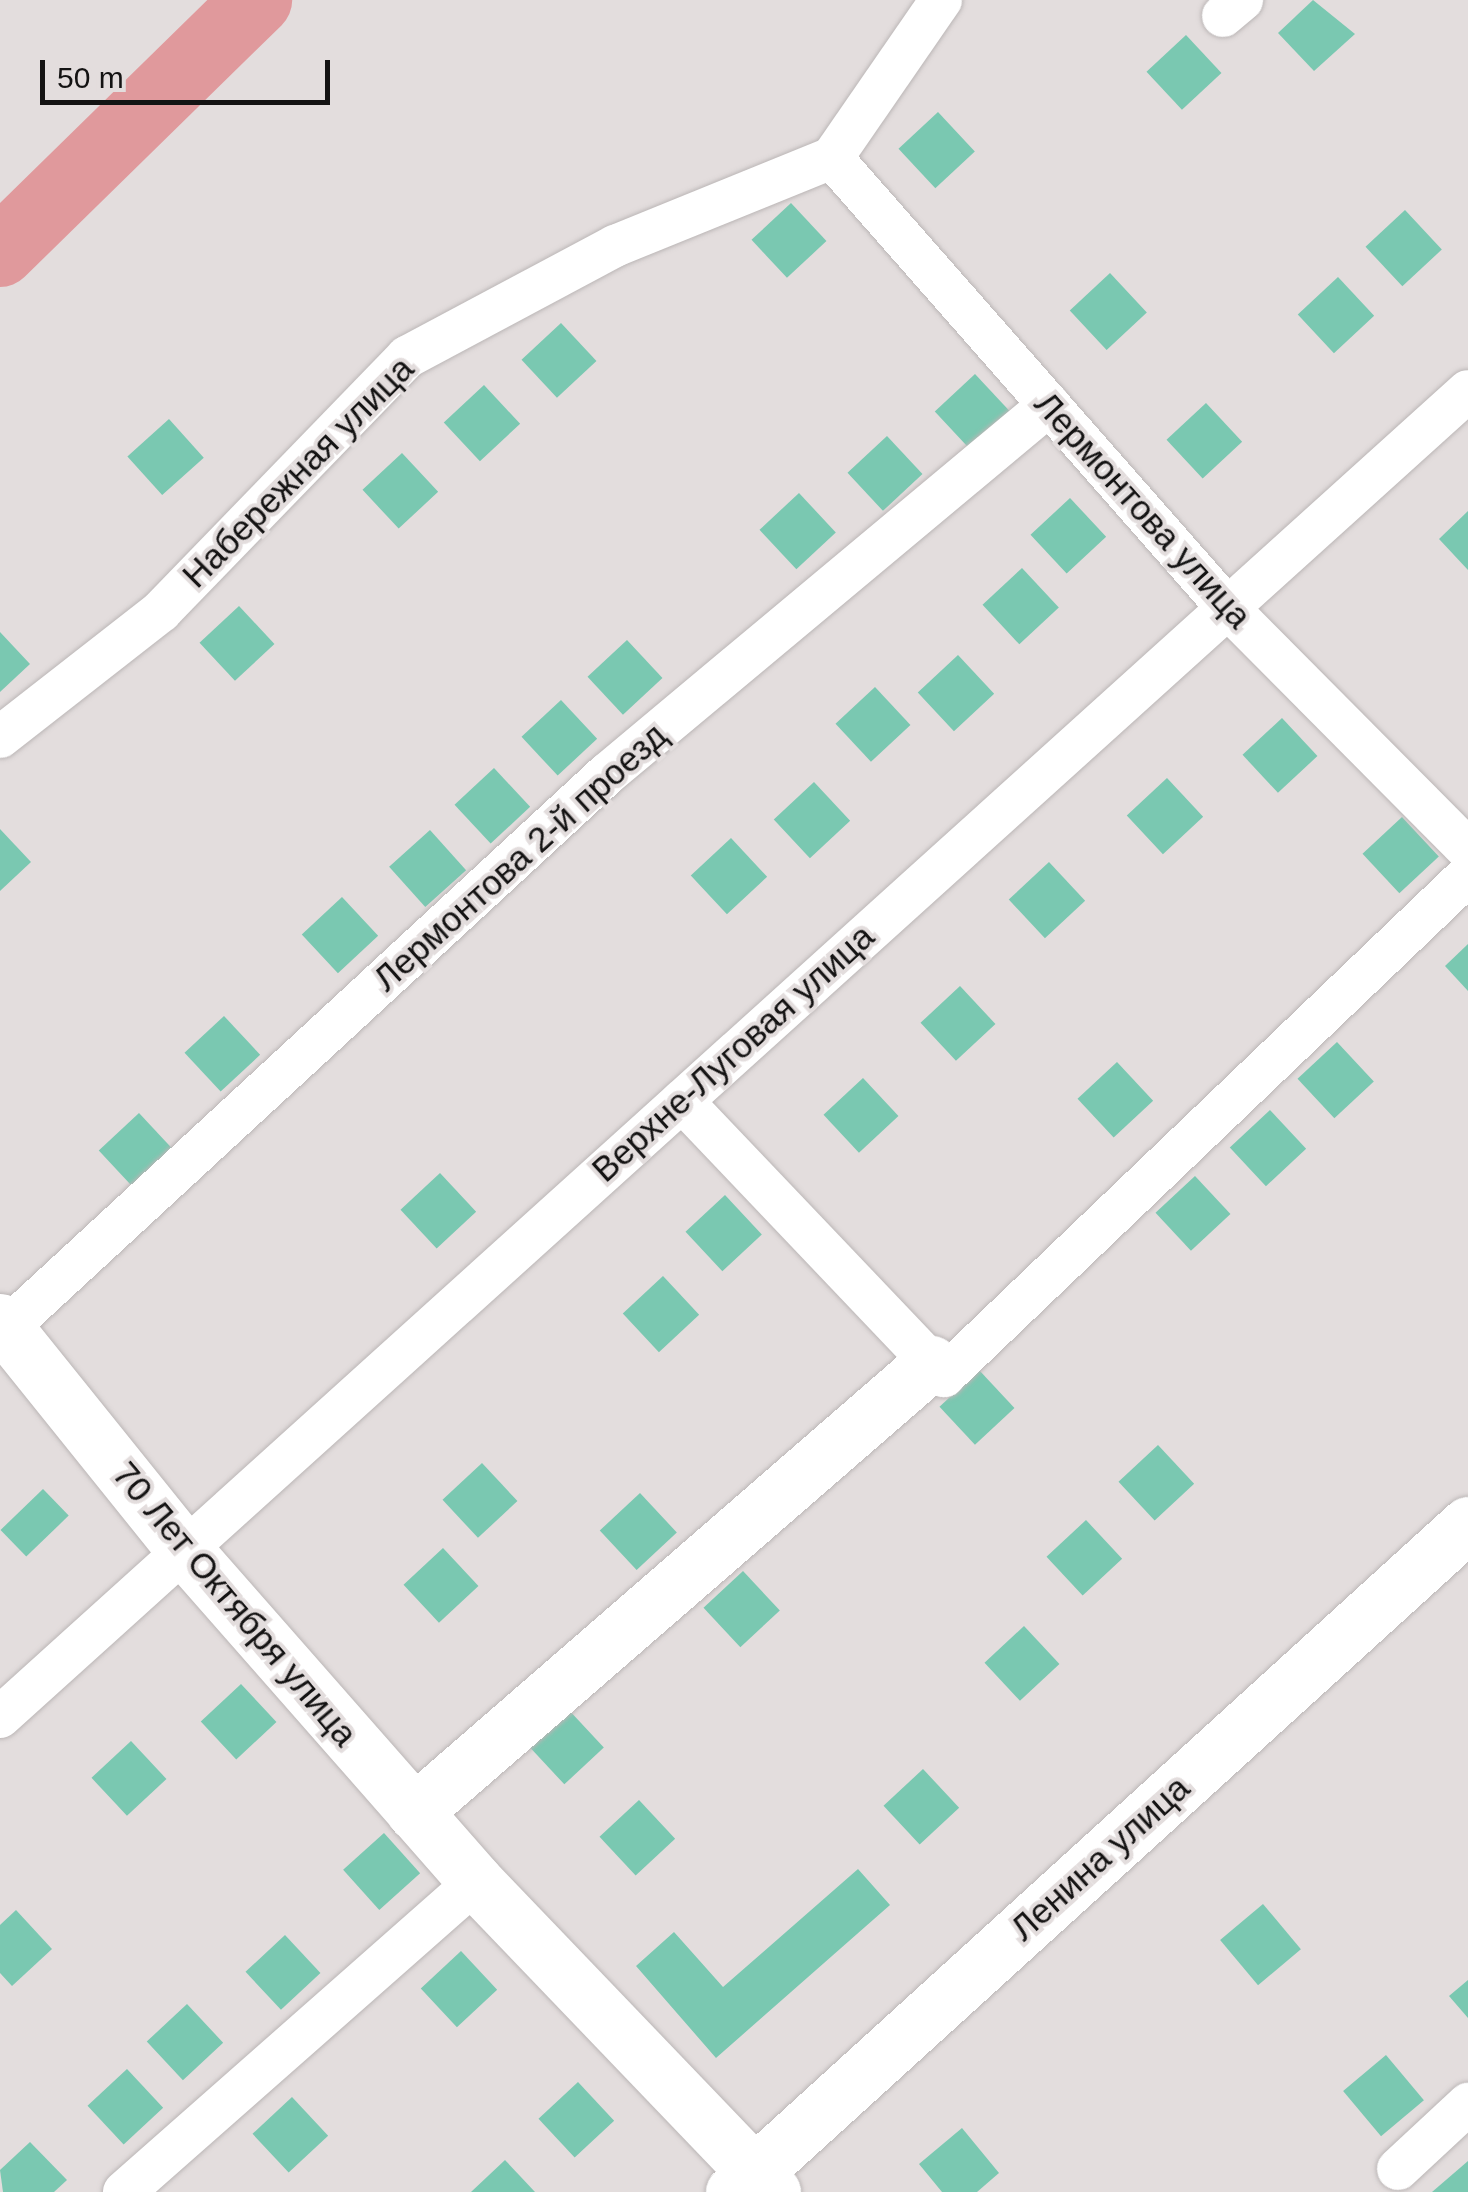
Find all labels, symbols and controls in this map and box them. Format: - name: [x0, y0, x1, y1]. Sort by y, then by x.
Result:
- scale bar: [45, 40, 335, 102]
- text: 50 m: [57, 61, 124, 94]
- street label: Набережная улица: [174, 348, 422, 596]
- street label: Лермонтова улица: [1026, 383, 1260, 637]
- street label: Лермонтова 2-й проезд: [365, 714, 675, 1000]
- street label: Верхне-Луговая улица: [583, 915, 883, 1191]
- street label: 70 Лет Октября улица: [104, 1454, 366, 1754]
- street label: Ленина улица: [1002, 1767, 1198, 1949]

